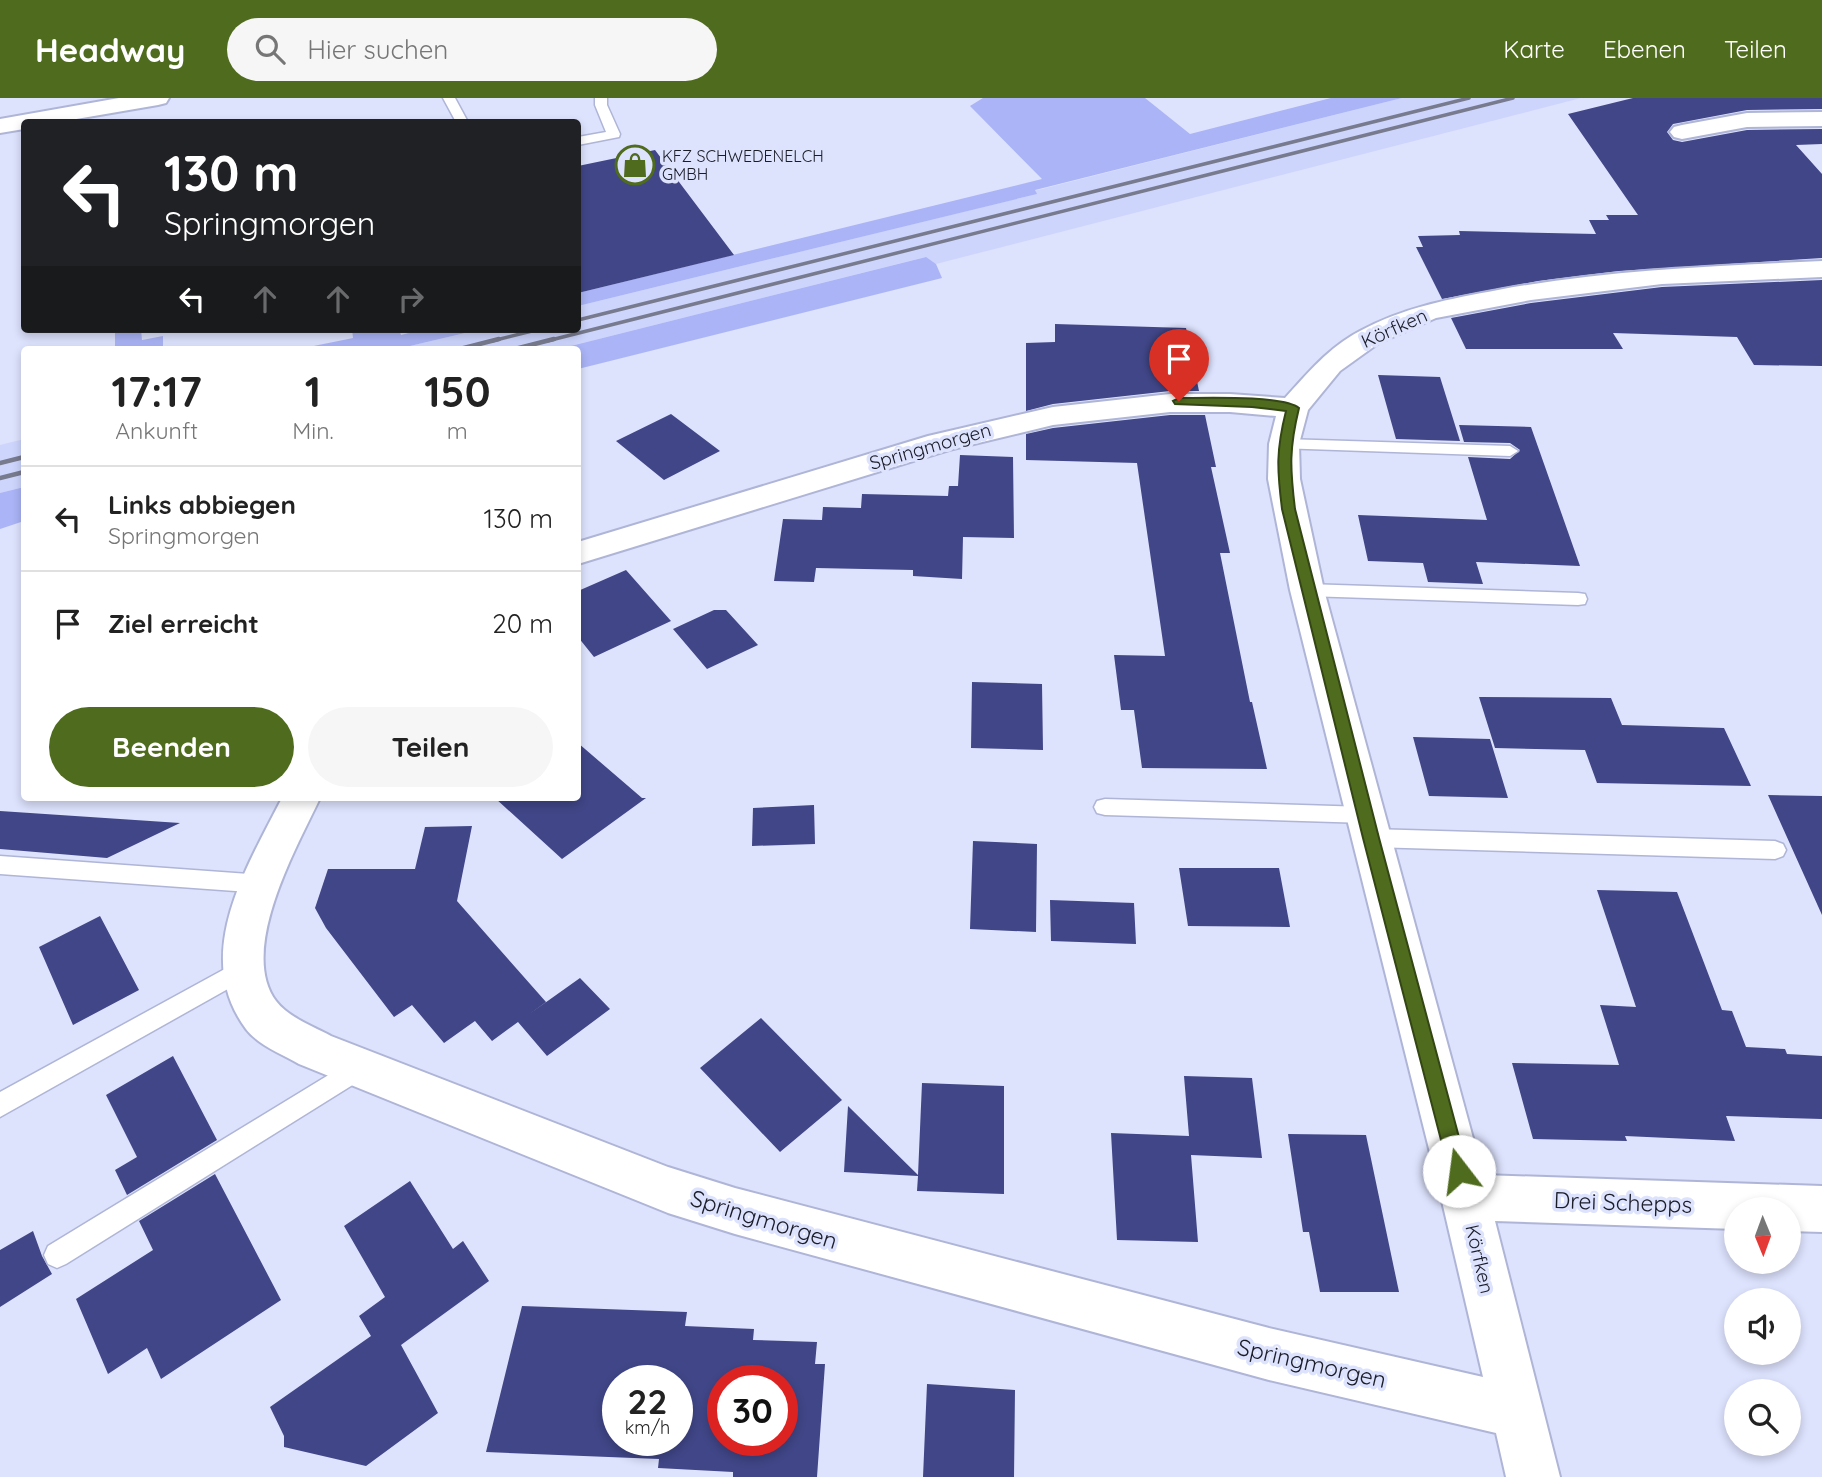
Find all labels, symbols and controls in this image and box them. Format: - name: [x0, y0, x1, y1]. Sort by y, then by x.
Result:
- search box: [227, 18, 717, 81]
- text: Headway: [35, 29, 185, 70]
- icon: search: [251, 30, 289, 68]
- text: Hier suchen: [307, 33, 448, 66]
- text: Karte: [1503, 34, 1565, 64]
- text: Ebenen: [1603, 34, 1686, 64]
- text: Teilen: [1724, 34, 1787, 64]
- text: 130 m: [164, 142, 298, 203]
- shop icon: KFZ SCHWEDENELCH GMBH: [614, 144, 656, 186]
- place label: KFZ SCHWEDENELCH GMBH: [662, 146, 824, 184]
- icon: left: [49, 147, 140, 238]
- text: Springmorgen: [164, 203, 375, 243]
- icon: left: [173, 280, 211, 318]
- icon: ahead: [246, 280, 284, 318]
- icon: ahead: [319, 280, 357, 318]
- icon: right: [392, 280, 430, 318]
- street label: Körfken: [1357, 303, 1431, 353]
- pin: [1149, 329, 1209, 401]
- icon: arrive: [1160, 340, 1198, 378]
- text: 17:17: [112, 365, 202, 418]
- text: 1: [305, 365, 321, 418]
- text: 150: [424, 365, 491, 418]
- text: Ankunft: [115, 416, 198, 445]
- text: Min.: [292, 416, 334, 445]
- text: m: [447, 416, 468, 445]
- street label: Springmorgen: [866, 417, 994, 475]
- text: Links abbiegen: [108, 488, 296, 521]
- icon: left: [49, 500, 87, 538]
- text: 130 m: [483, 502, 553, 535]
- text: Springmorgen: [108, 521, 260, 550]
- icon: arrive: [49, 605, 87, 643]
- text: Ziel erreicht: [108, 607, 259, 640]
- text: 20 m: [492, 607, 553, 640]
- button: Beenden: [49, 707, 294, 787]
- button: Teilen: [308, 707, 553, 787]
- position arrow: [1422, 1134, 1496, 1208]
- street label: Springmorgen: [687, 1183, 841, 1255]
- street label: Drei Schepps: [1553, 1185, 1693, 1219]
- north arrow: [1724, 1197, 1801, 1274]
- map controls: [1724, 1197, 1801, 1456]
- street label: Körfken: [1460, 1222, 1500, 1296]
- button: sound: [1724, 1288, 1801, 1365]
- street label: Springmorgen: [1235, 1332, 1389, 1394]
- speed limit sign: 30: [707, 1365, 798, 1456]
- text: 22: [628, 1379, 667, 1423]
- button: search: [1724, 1379, 1801, 1456]
- text: km/h: [625, 1416, 670, 1439]

